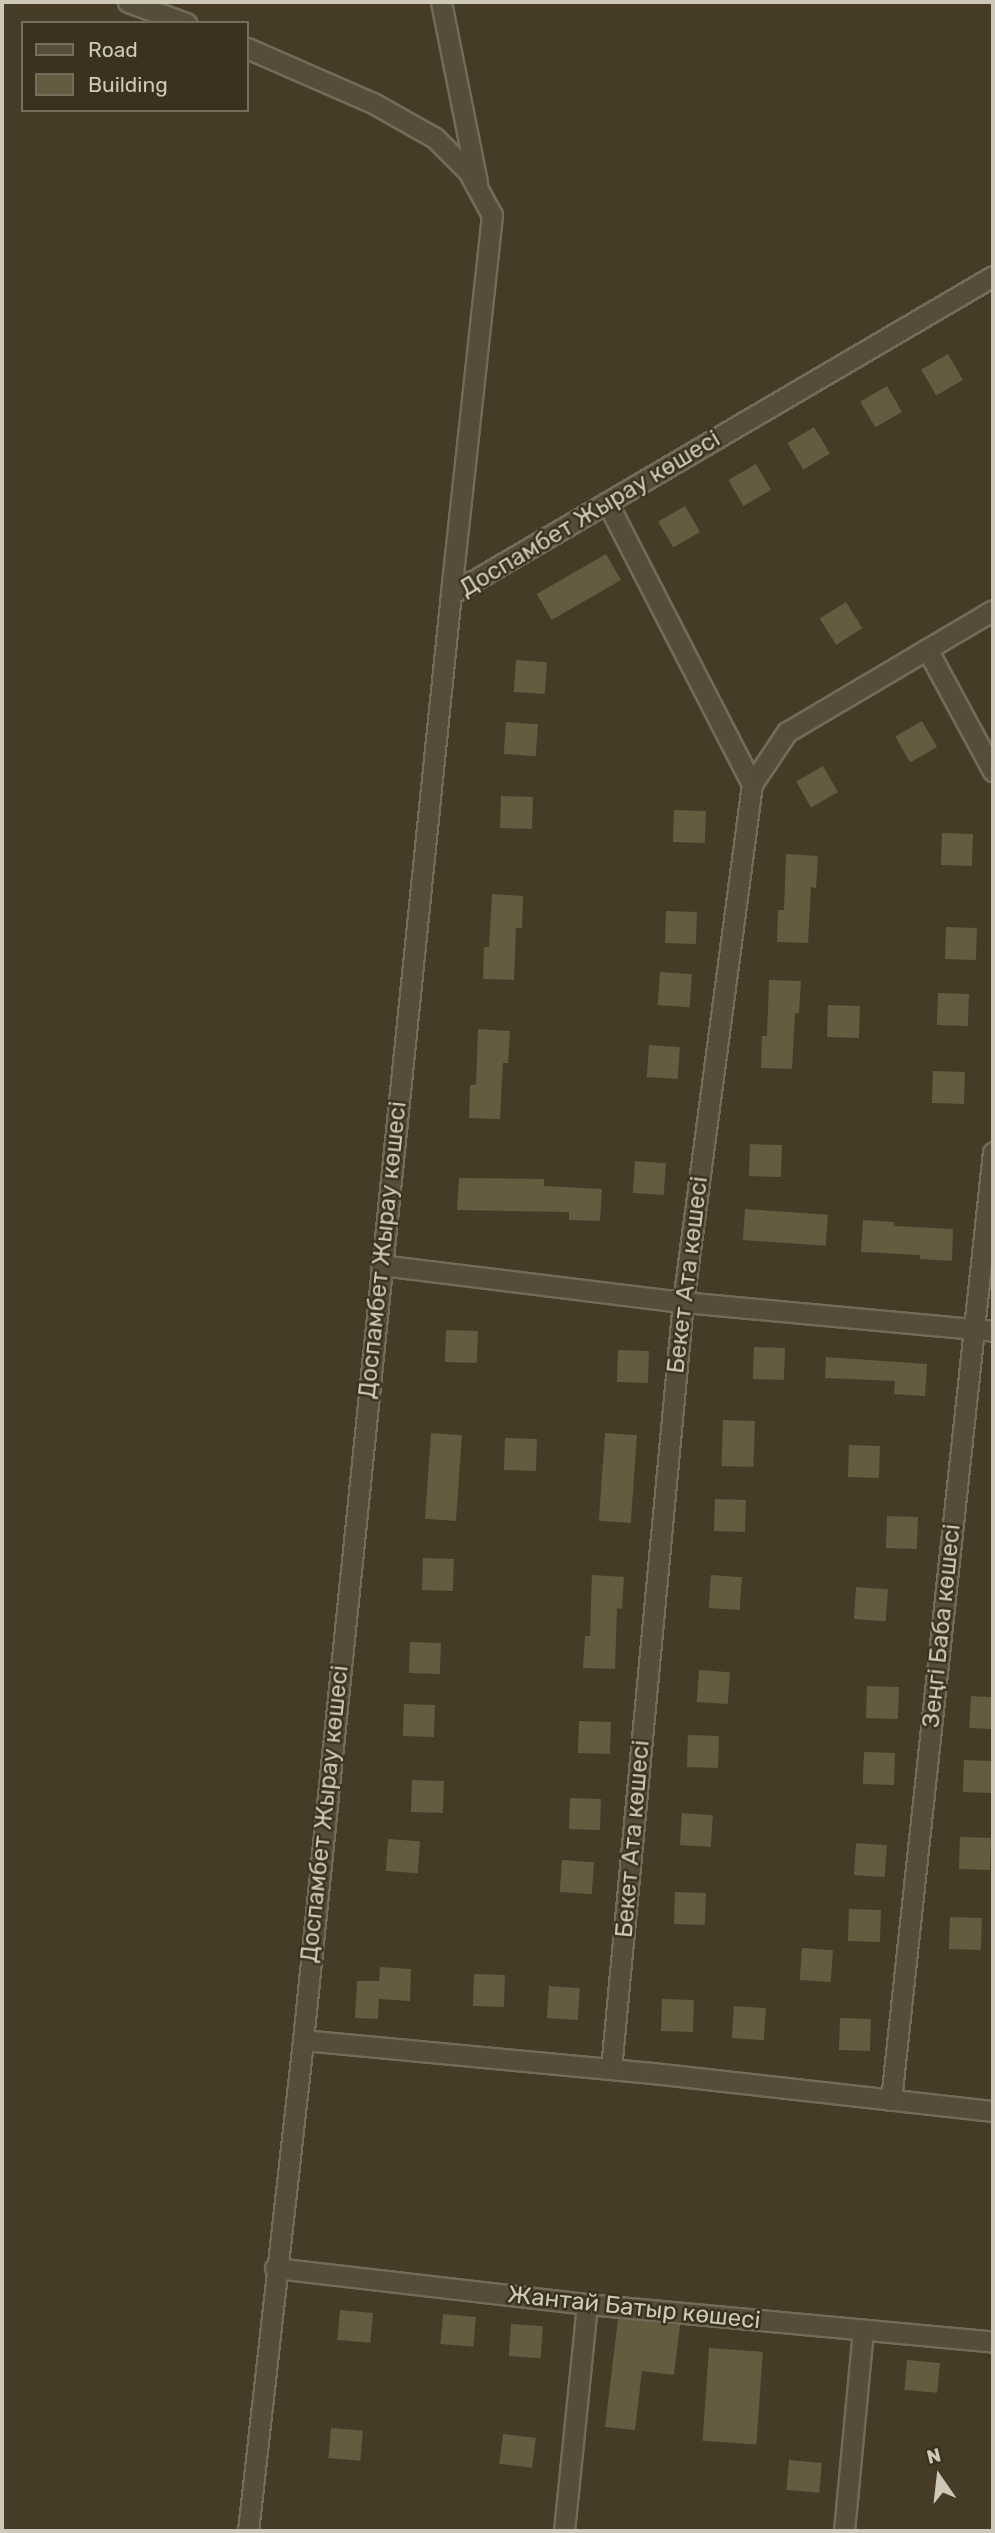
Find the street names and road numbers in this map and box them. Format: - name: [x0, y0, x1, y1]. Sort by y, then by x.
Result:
- street label: Доспамбет Жырау көшесі: [455, 425, 725, 603]
- street label: Доспамбет Жырау көшесі: [353, 1100, 413, 1400]
- street label: Бекет Ата көшесі: [662, 1175, 714, 1375]
- street label: Зеңгі Баба көшесі: [917, 1523, 967, 1729]
- street label: Доспамбет Жырау көшесі: [295, 1664, 355, 1964]
- street label: Бекет Ата көшесі: [610, 1739, 656, 1939]
- street label: Жантай Батыр көшесі: [506, 2280, 762, 2336]

